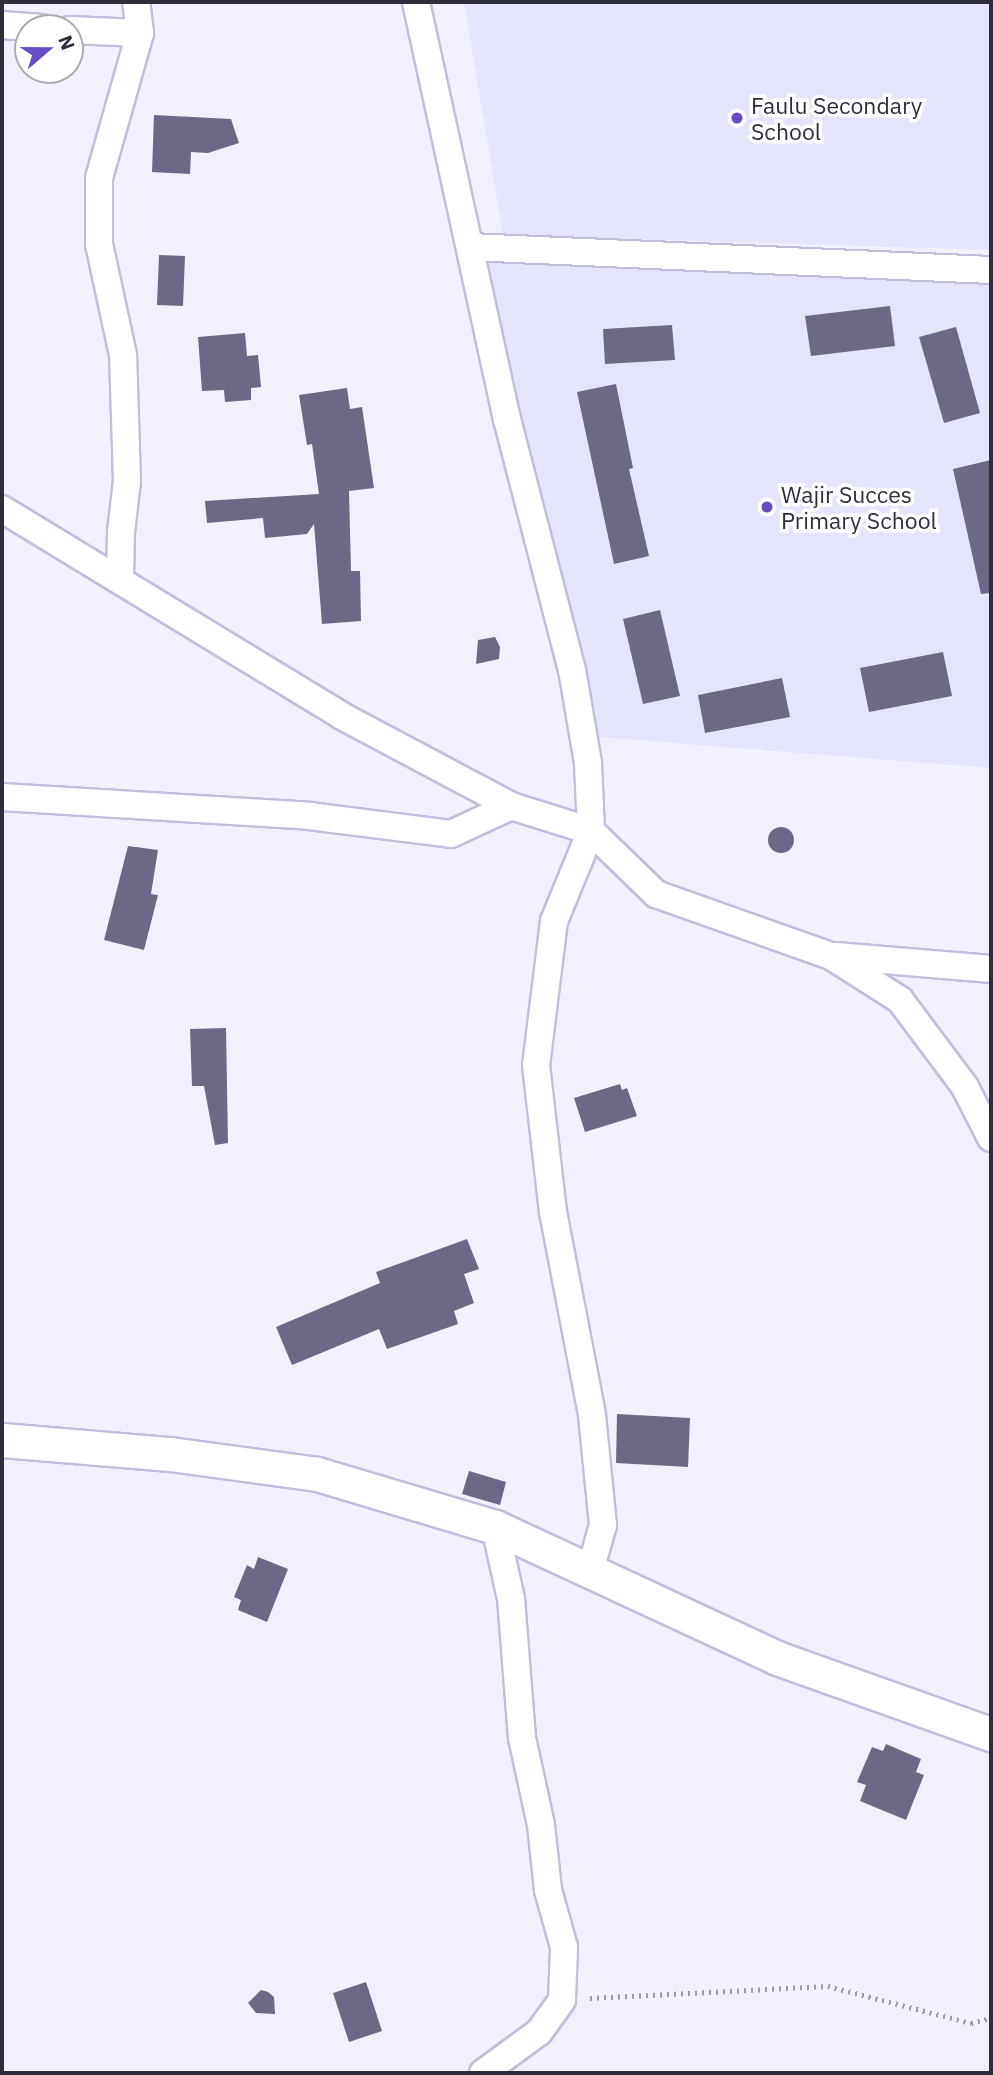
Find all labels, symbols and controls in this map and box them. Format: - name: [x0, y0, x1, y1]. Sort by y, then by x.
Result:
- north arrow: [14, 14, 84, 84]
- text: N: [53, 32, 80, 53]
- place label: Faulu Secondary School: [751, 91, 922, 145]
- marker: Faulu Secondary School: [729, 110, 745, 126]
- place label: Wajir Succes Primary School: [781, 480, 937, 534]
- marker: Wajir Succes Primary School: [759, 499, 775, 515]

